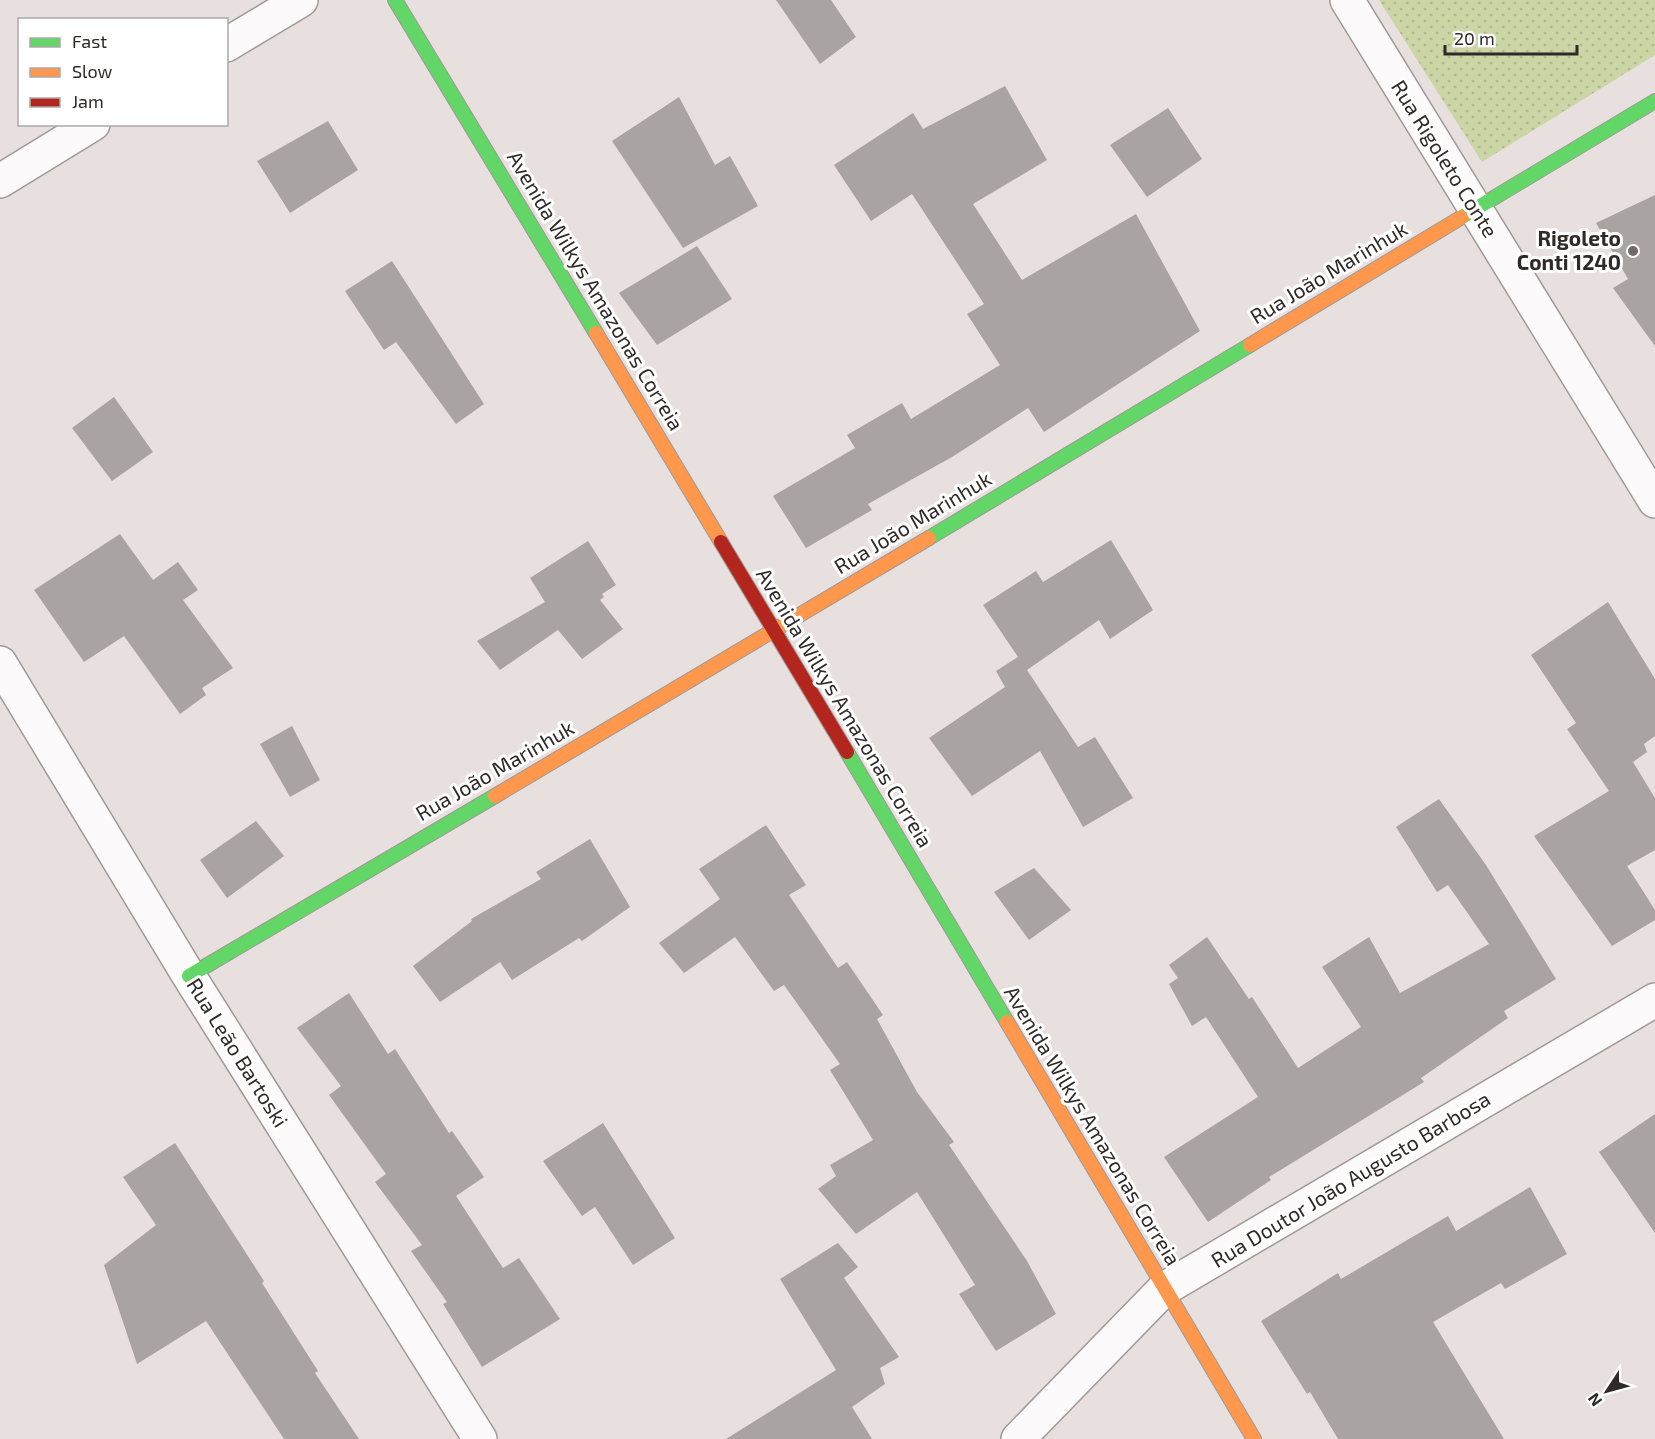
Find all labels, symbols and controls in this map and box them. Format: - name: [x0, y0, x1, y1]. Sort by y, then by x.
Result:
- legend: [18, 18, 228, 126]
- scale bar: [1445, 18, 1577, 56]
- text: 20 m: [1454, 27, 1495, 49]
- text: Fast: [72, 30, 107, 52]
- text: Slow: [72, 60, 113, 82]
- street label: Rua Rigoleto Conte: [1387, 75, 1504, 241]
- text: Jam: [72, 90, 104, 112]
- street label: Avenida Wilkys Amazonas Correia: [503, 146, 690, 434]
- street label: Rua João Marinhuk: [1245, 215, 1411, 328]
- place label: Rigoleto Conti 1240: [1517, 225, 1621, 274]
- marker: Rigoleto Conti 1240: [1626, 244, 1640, 258]
- street label: Rua João Marinhuk: [829, 465, 995, 578]
- street label: Avenida Wilkys Amazonas Correia: [752, 563, 939, 851]
- street label: Rua João Marinhuk: [411, 714, 578, 825]
- street label: Rua Leão Bartoski: [182, 973, 294, 1131]
- street label: Avenida Wilkys Amazonas Correia: [1000, 981, 1187, 1269]
- street label: Rua Doutor João Augusto Barbosa: [1206, 1085, 1494, 1272]
- north arrow: [1577, 1361, 1637, 1421]
- text: N: [1583, 1390, 1606, 1410]

